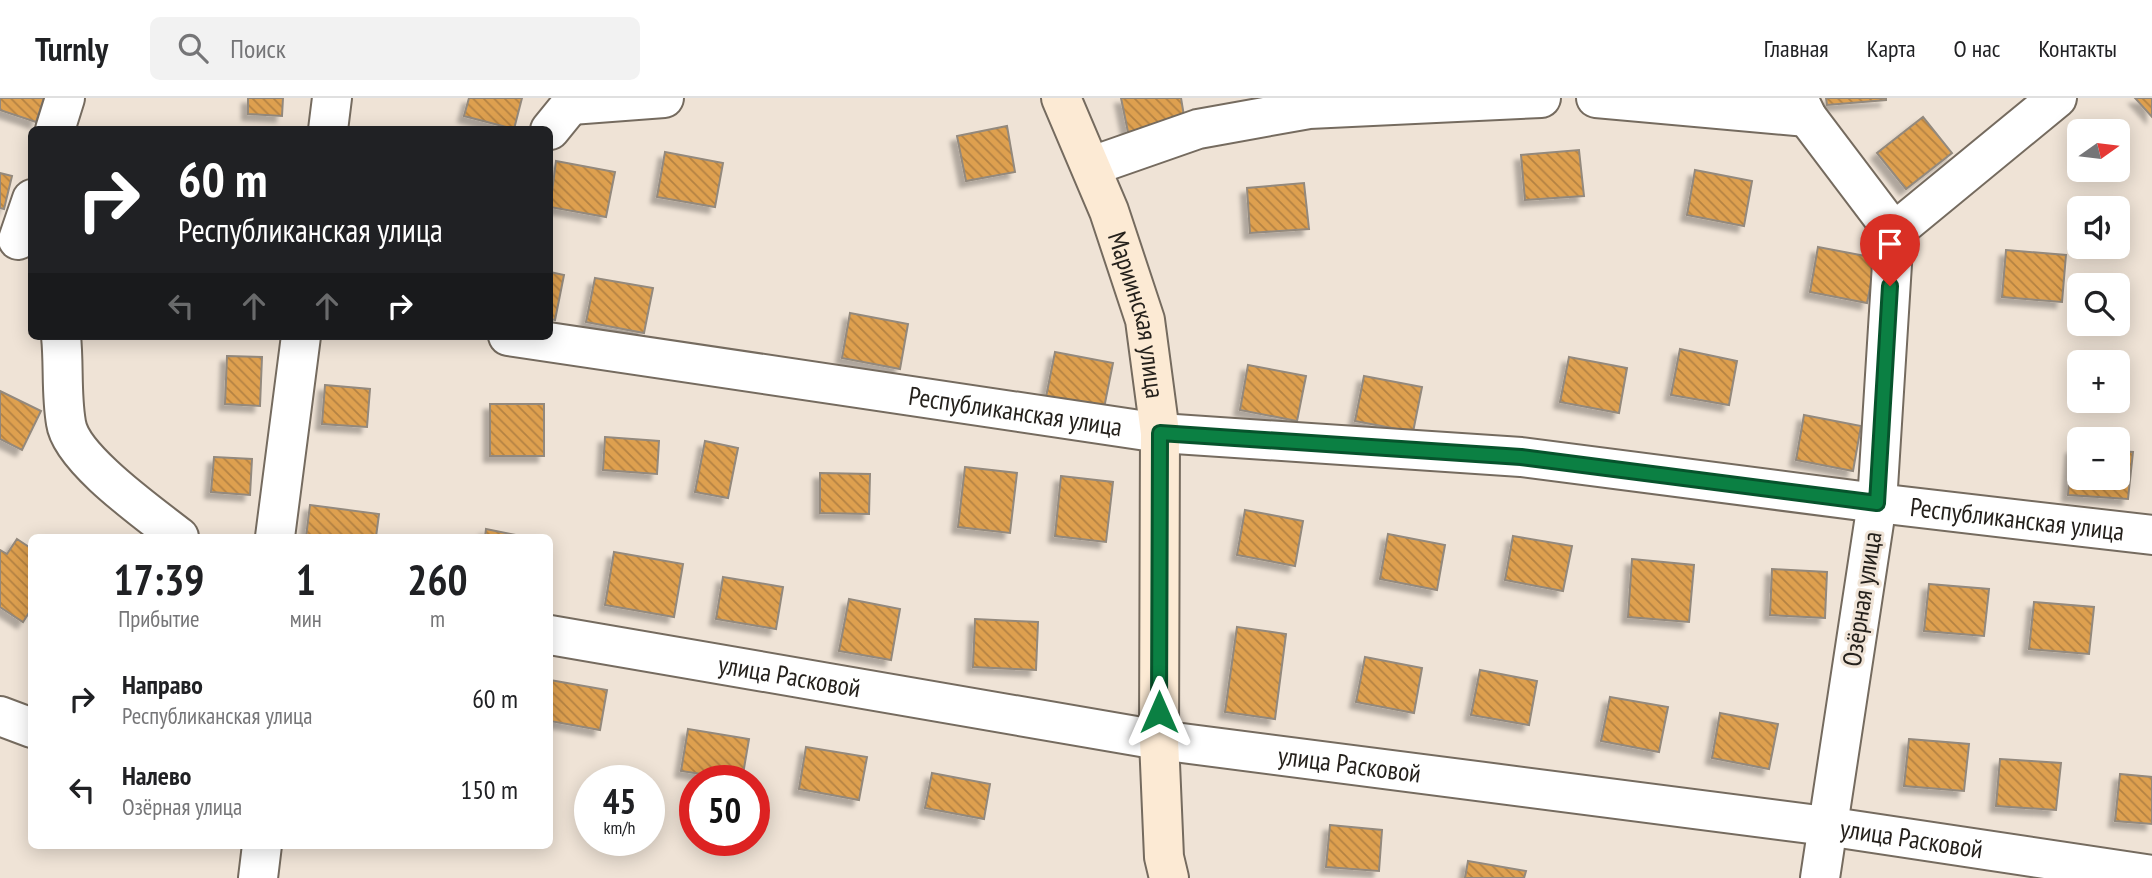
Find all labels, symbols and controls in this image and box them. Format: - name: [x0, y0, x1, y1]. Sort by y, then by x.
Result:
- search box: [150, 17, 640, 80]
- text: Turnly: [35, 27, 108, 70]
- icon: search: [174, 29, 212, 67]
- text: Поиск: [230, 32, 286, 65]
- text: Главная: [1764, 33, 1829, 64]
- text: Карта: [1867, 33, 1916, 64]
- text: О нас: [1954, 33, 2000, 64]
- text: Контакты: [2038, 33, 2117, 64]
- north arrow: [2067, 119, 2130, 182]
- map controls: [2067, 119, 2130, 490]
- text: 60 m: [178, 147, 267, 211]
- icon: right: [63, 154, 154, 245]
- button: sound: [2067, 196, 2130, 259]
- text: Республиканская улица: [178, 209, 443, 251]
- pin: [1860, 214, 1920, 286]
- icon: arrive: [1871, 225, 1909, 263]
- street label: Мариинская улица: [1101, 227, 1172, 400]
- button: search: [2067, 273, 2130, 336]
- icon: left: [162, 287, 200, 325]
- icon: ahead: [235, 287, 273, 325]
- icon: ahead: [308, 287, 346, 325]
- icon: right: [381, 287, 419, 325]
- button: +: [2067, 350, 2130, 413]
- street label: Республиканская улица: [907, 379, 1124, 443]
- button: −: [2067, 427, 2130, 490]
- street label: Республиканская улица: [1908, 490, 2126, 548]
- street label: Озёрная улица: [1835, 529, 1888, 669]
- text: 17:39: [113, 552, 204, 607]
- text: 1: [296, 552, 316, 607]
- text: 260: [407, 552, 468, 607]
- text: Прибытие: [118, 604, 200, 633]
- text: мин: [290, 604, 322, 633]
- text: m: [430, 604, 445, 633]
- street label: улица Расковой: [716, 647, 863, 704]
- text: Направо: [122, 668, 203, 701]
- position arrow: [1122, 675, 1196, 749]
- icon: right: [63, 680, 101, 718]
- text: 60 m: [472, 682, 518, 715]
- text: Республиканская улица: [122, 701, 312, 730]
- street label: улица Расковой: [1276, 738, 1423, 790]
- text: Налево: [122, 759, 191, 792]
- speed limit sign: 50: [679, 765, 770, 856]
- icon: left: [63, 771, 101, 809]
- text: 150 m: [460, 773, 518, 806]
- text: 45: [603, 778, 636, 824]
- text: Озёрная улица: [122, 792, 242, 821]
- street label: улица Расковой: [1838, 811, 1985, 865]
- text: km/h: [604, 816, 635, 839]

